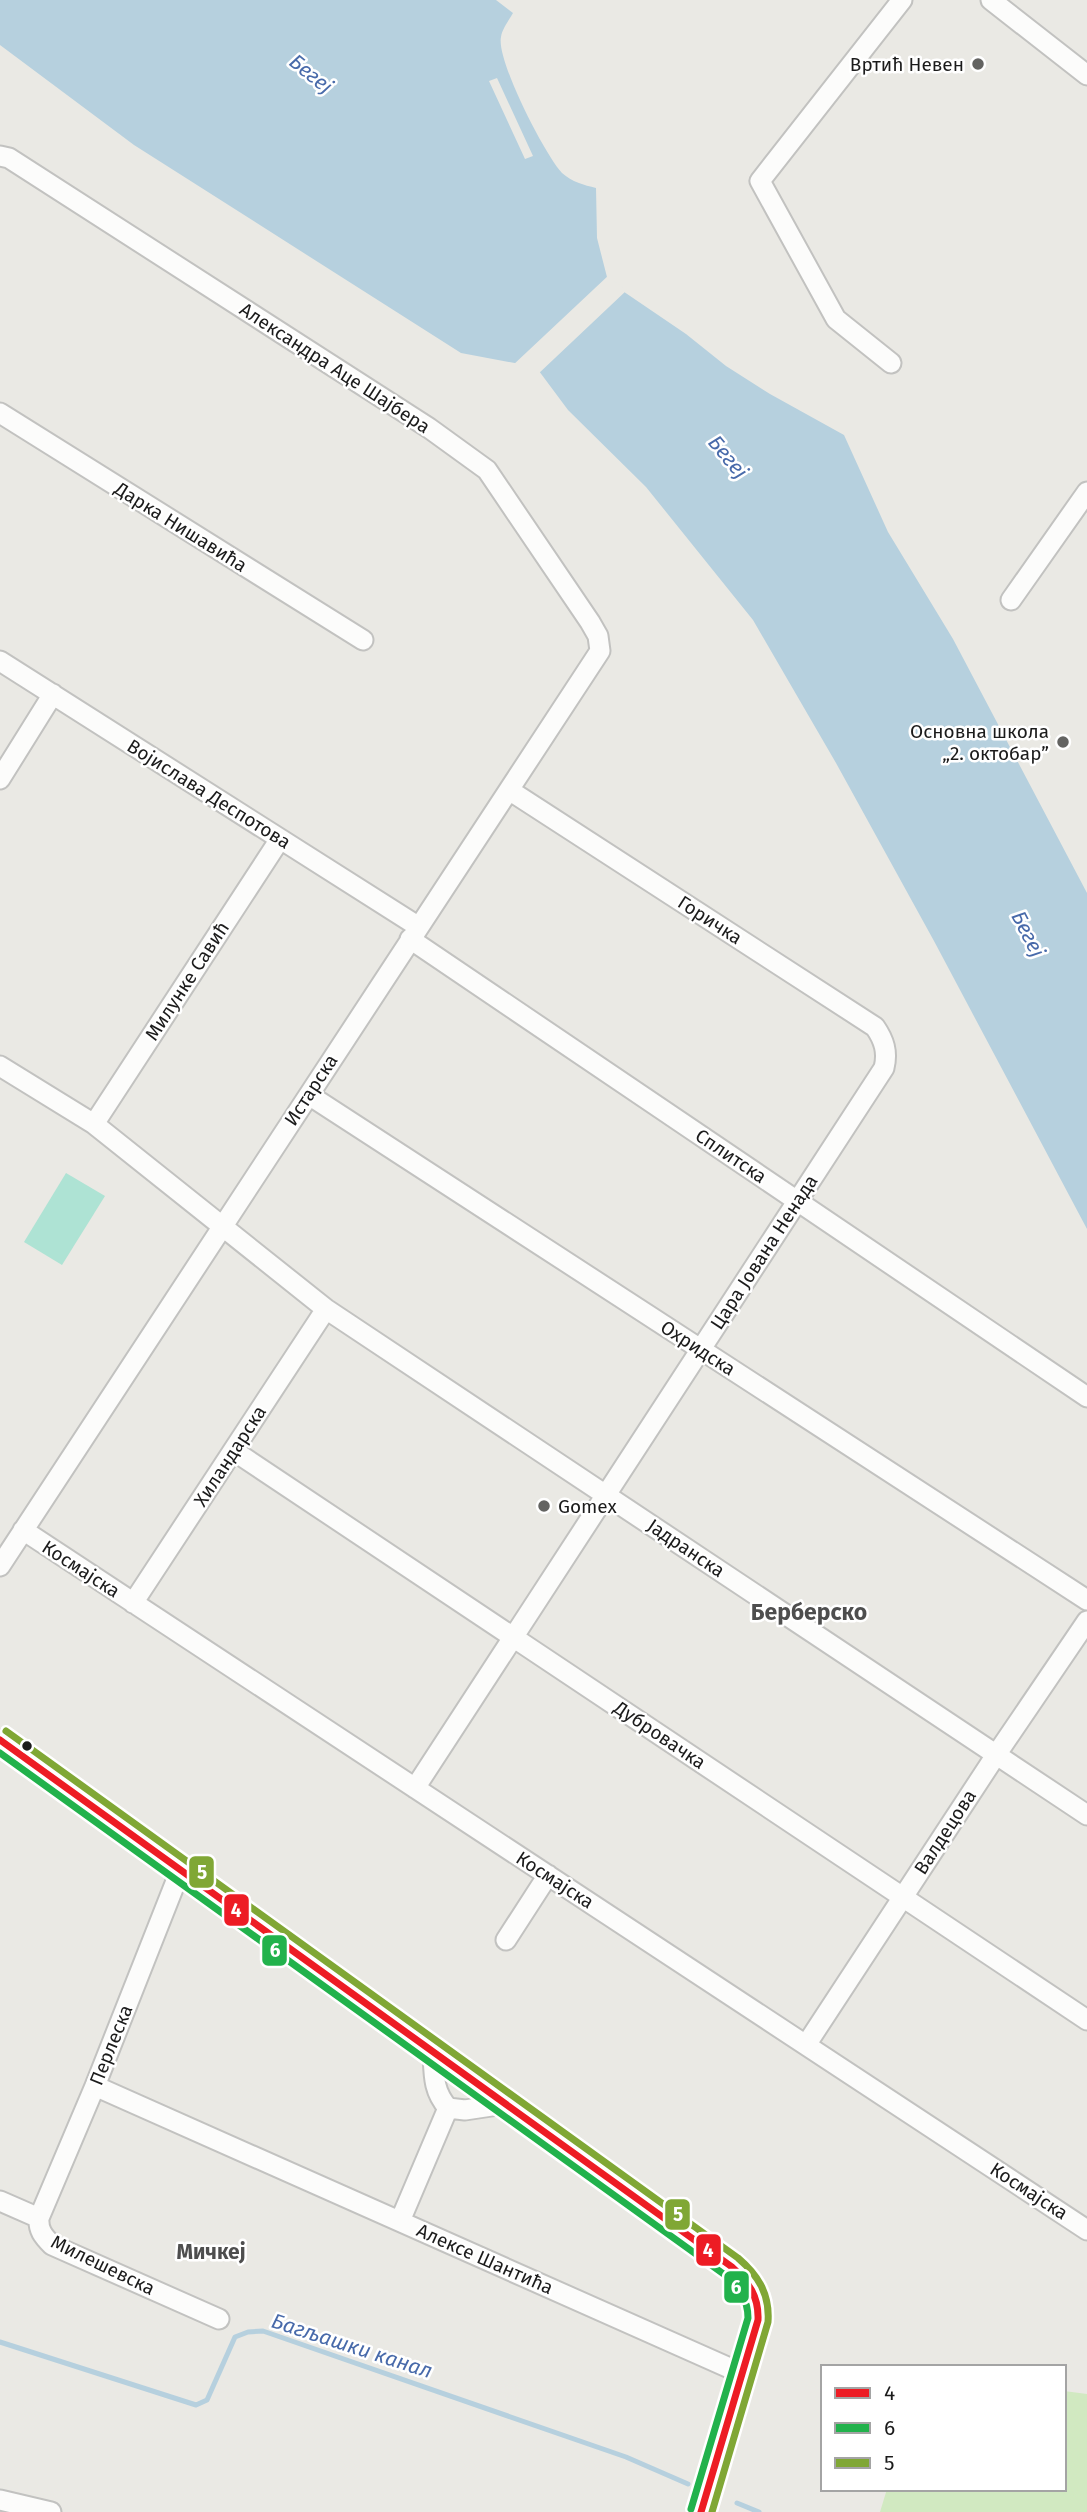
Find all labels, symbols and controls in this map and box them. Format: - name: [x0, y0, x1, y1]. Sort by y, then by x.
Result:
- water label: Бегеј: [284, 49, 338, 100]
- place label: Вртић Невен: [850, 53, 964, 76]
- marker: Вртић Невен: [970, 56, 986, 72]
- street label: Александра Аце Шајбера: [235, 298, 435, 438]
- water label: Бегеј: [702, 430, 754, 484]
- street label: Дарка Нишавића: [110, 477, 251, 577]
- place label: Основна школа „2. октобар”: [910, 720, 1049, 765]
- street label: Војислава Деспотова: [123, 734, 295, 854]
- marker: Основна школа „2. октобар”: [1055, 734, 1071, 750]
- street label: Горичка: [674, 891, 746, 949]
- water label: Бегеј: [1005, 906, 1051, 962]
- street label: Милунке Савић: [140, 917, 234, 1045]
- street label: Истарска: [279, 1050, 343, 1130]
- street label: Сплитска: [691, 1124, 771, 1188]
- street label: Цара Јована Ненада: [705, 1170, 823, 1334]
- street label: Охридска: [656, 1315, 740, 1381]
- street label: Хиландарска: [189, 1401, 271, 1511]
- place label: Gomex: [558, 1495, 618, 1518]
- marker: Gomex: [536, 1498, 552, 1514]
- street label: Јадранска: [643, 1514, 729, 1582]
- street label: Космајска: [38, 1535, 124, 1603]
- district label: Берберско: [751, 1598, 867, 1626]
- street label: Дубровачка: [609, 1695, 710, 1774]
- unlabelled marker: [20, 1739, 34, 1753]
- street label: Валдецова: [909, 1785, 981, 1879]
- street label: Космајска: [512, 1846, 598, 1914]
- line badge: 5: [188, 1855, 215, 1889]
- text: 5: [197, 1861, 207, 1884]
- line badge: 4: [223, 1893, 250, 1927]
- text: 4: [231, 1899, 242, 1922]
- line badge: 6: [261, 1934, 288, 1967]
- text: 6: [270, 1939, 281, 1962]
- street label: Перлеска: [84, 2001, 138, 2089]
- street label: Космајска: [986, 2157, 1072, 2225]
- line badge: 5: [664, 2198, 691, 2231]
- text: 5: [673, 2203, 683, 2226]
- street label: Алексе Шантића: [413, 2219, 557, 2299]
- street label: Милешевска: [47, 2230, 159, 2300]
- line badge: 4: [695, 2233, 722, 2267]
- district label: Мичкеј: [176, 2239, 246, 2265]
- text: 4: [703, 2239, 714, 2262]
- line badge: 6: [723, 2270, 750, 2304]
- text: 6: [731, 2276, 742, 2299]
- water label: Багљашки канал: [268, 2308, 436, 2384]
- legend: [821, 2365, 1066, 2491]
- text: 4: [884, 2380, 895, 2406]
- text: 6: [884, 2415, 895, 2441]
- text: 5: [884, 2450, 895, 2476]

